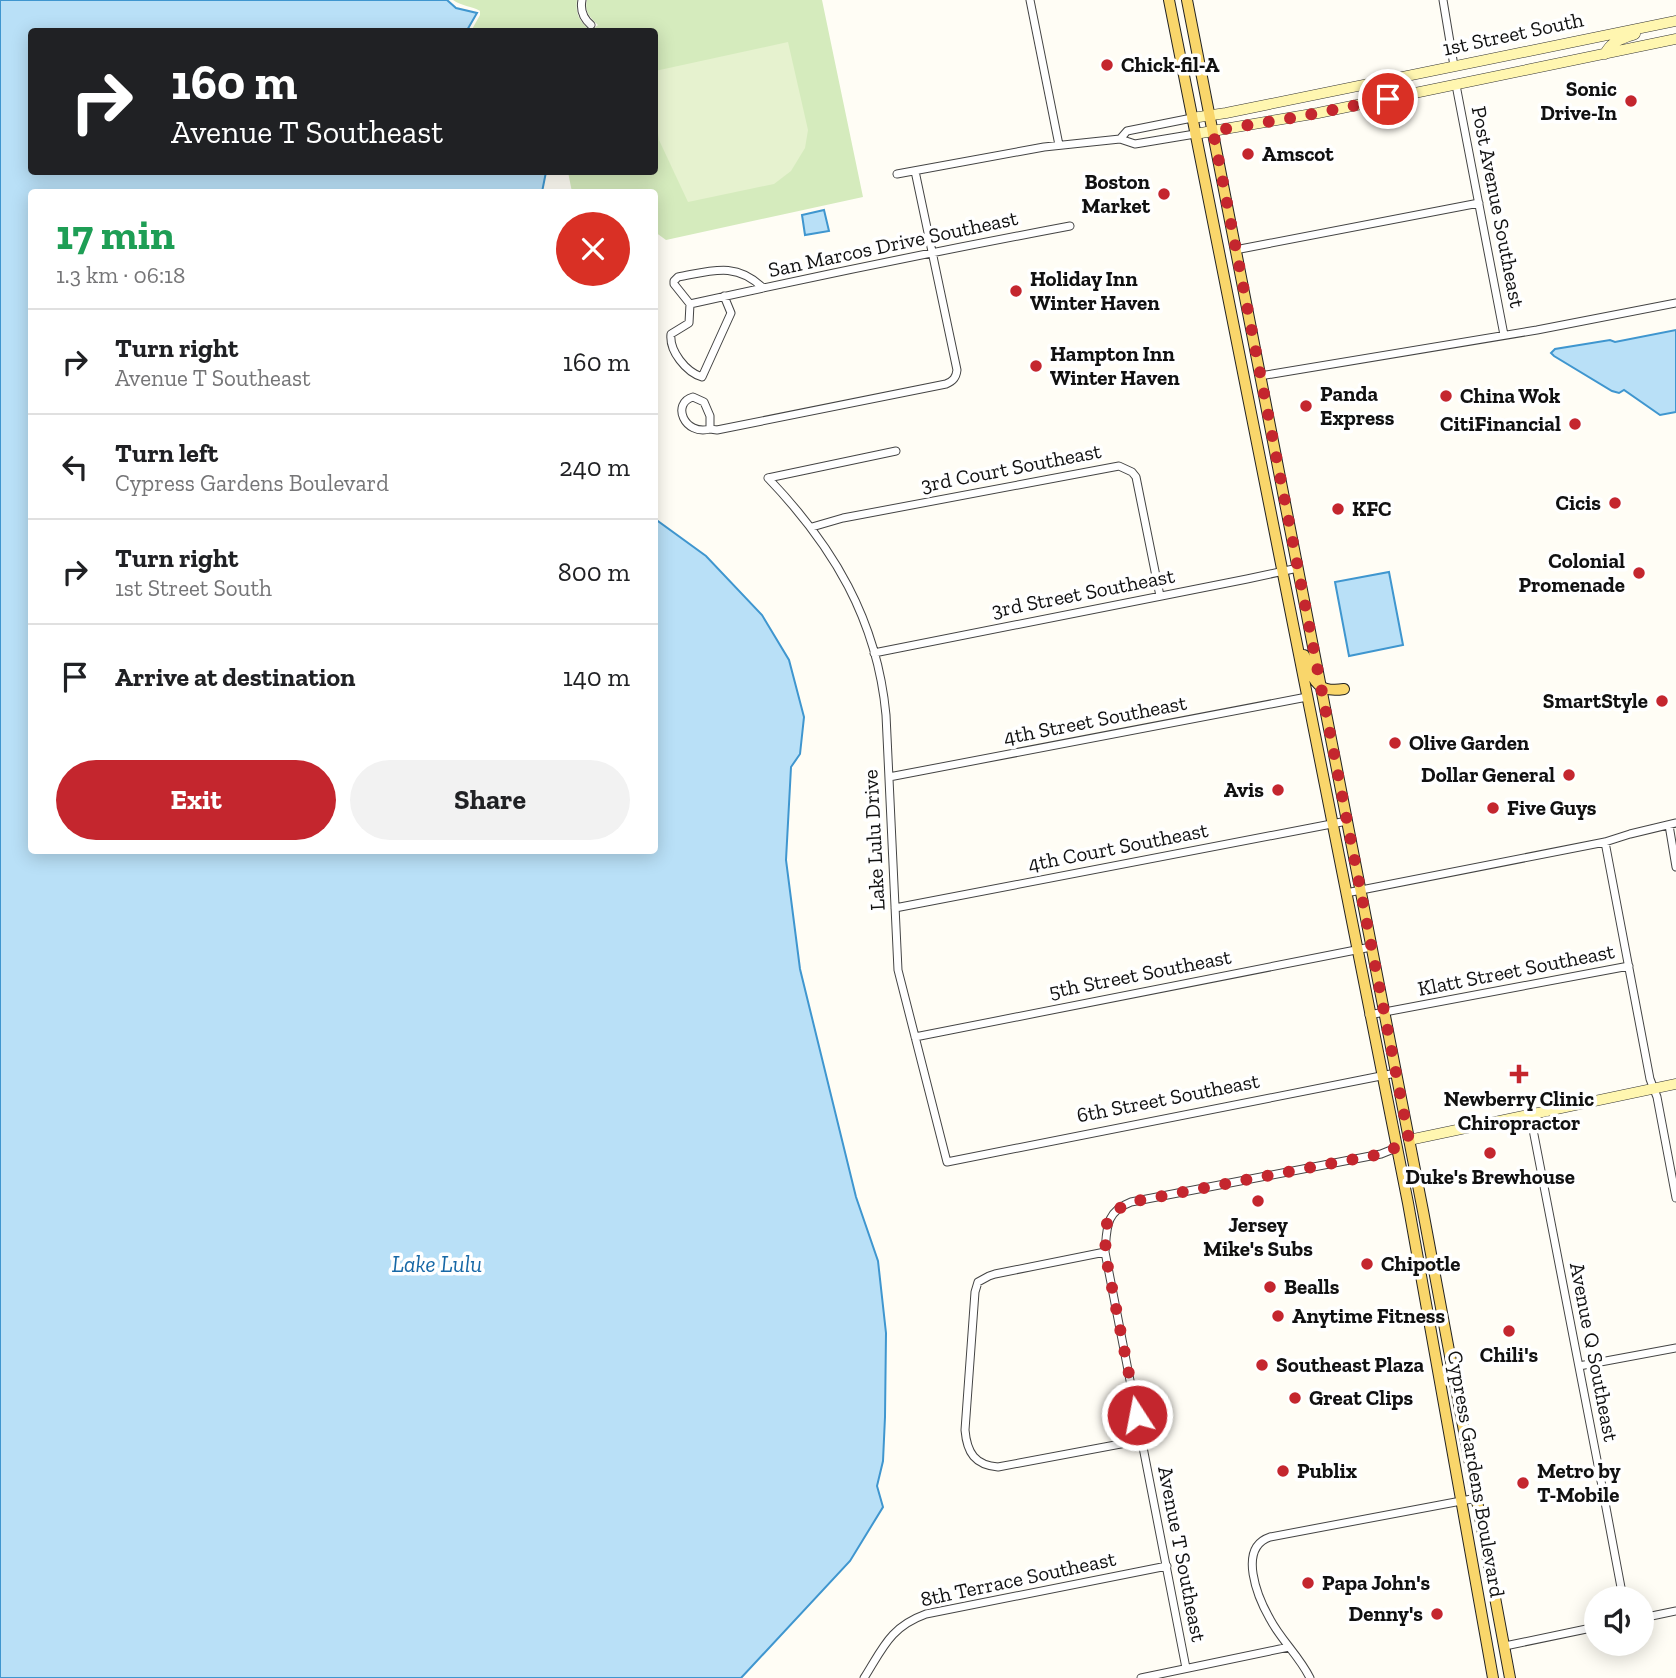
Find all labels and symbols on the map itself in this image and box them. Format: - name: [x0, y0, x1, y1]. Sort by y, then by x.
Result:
- street label: 1st Street South: [1440, 6, 1586, 61]
- place label: Chick-fil-A: [1121, 52, 1220, 77]
- marker: Chick-fil-A: [1099, 57, 1115, 73]
- pin: [1358, 69, 1418, 129]
- place label: Sonic Drive-In: [1540, 76, 1618, 125]
- marker: Sonic Drive-In: [1623, 93, 1639, 109]
- street label: Post Avenue Southeast: [1467, 104, 1530, 310]
- place label: Amscot: [1262, 141, 1334, 166]
- marker: Amscot: [1240, 146, 1256, 162]
- place label: Boston Market: [1082, 169, 1151, 218]
- marker: Boston Market: [1156, 186, 1172, 202]
- street label: San Marcos Drive Southeast: [766, 205, 1020, 282]
- place label: Holiday Inn Winter Haven: [1030, 266, 1160, 315]
- marker: Holiday Inn Winter Haven: [1008, 283, 1024, 299]
- place label: Hampton Inn Winter Haven: [1050, 341, 1180, 390]
- marker: Hampton Inn Winter Haven: [1028, 358, 1044, 374]
- place label: Panda Express: [1320, 381, 1395, 430]
- place label: China Wok: [1460, 383, 1561, 408]
- marker: China Wok: [1438, 388, 1454, 404]
- marker: Panda Express: [1298, 398, 1314, 414]
- place label: CitiFinancial: [1440, 411, 1561, 436]
- marker: CitiFinancial: [1567, 416, 1583, 432]
- street label: 3rd Court Southeast: [919, 438, 1103, 497]
- place label: Cicis: [1555, 490, 1601, 515]
- marker: Cicis: [1607, 495, 1623, 511]
- place label: KFC: [1352, 496, 1392, 521]
- marker: KFC: [1330, 501, 1346, 517]
- place label: Colonial Promenade: [1518, 548, 1625, 597]
- street label: 3rd Street Southeast: [989, 562, 1177, 623]
- marker: Colonial Promenade: [1631, 565, 1647, 581]
- place label: SmartStyle: [1543, 688, 1648, 713]
- street label: 4th Street Southeast: [1001, 689, 1189, 750]
- marker: SmartStyle: [1654, 693, 1670, 709]
- place label: Olive Garden: [1409, 730, 1530, 755]
- marker: Olive Garden: [1387, 735, 1403, 751]
- place label: Dollar General: [1421, 762, 1555, 787]
- marker: Dollar General: [1561, 767, 1577, 783]
- street label: Lake Lulu Drive: [857, 769, 890, 911]
- place label: Avis: [1224, 777, 1264, 802]
- marker: Avis: [1270, 782, 1286, 798]
- place label: Five Guys: [1507, 795, 1597, 820]
- marker: Five Guys: [1485, 800, 1501, 816]
- street label: 4th Court Southeast: [1026, 817, 1210, 876]
- street label: Klatt Street Southeast: [1415, 938, 1617, 1001]
- street label: 5th Street Southeast: [1047, 944, 1233, 1003]
- marker: Newberry Clinic Chiropractor: [1509, 1064, 1529, 1084]
- street label: 6th Street Southeast: [1074, 1067, 1262, 1127]
- place label: Newberry Clinic Chiropractor: [1444, 1086, 1594, 1135]
- marker: Duke's Brewhouse: [1482, 1145, 1498, 1161]
- place label: Duke's Brewhouse: [1405, 1164, 1575, 1189]
- marker: Jersey Mike's Subs: [1250, 1193, 1266, 1209]
- place label: Jersey Mike's Subs: [1203, 1212, 1313, 1261]
- water label: Lake Lulu: [392, 1250, 482, 1278]
- place label: Chipotle: [1381, 1251, 1460, 1276]
- marker: Chipotle: [1359, 1256, 1375, 1272]
- street label: Avenue Q Southeast: [1565, 1260, 1624, 1444]
- place label: Bealls: [1284, 1274, 1340, 1299]
- marker: Bealls: [1262, 1279, 1278, 1295]
- place label: Anytime Fitness: [1292, 1303, 1445, 1328]
- marker: Anytime Fitness: [1270, 1308, 1286, 1324]
- marker: Chili's: [1501, 1323, 1517, 1339]
- place label: Chili's: [1480, 1342, 1538, 1367]
- street label: Cypress Gardens Boulevard: [1442, 1349, 1511, 1600]
- place label: Southeast Plaza: [1276, 1352, 1424, 1377]
- marker: Southeast Plaza: [1254, 1357, 1270, 1373]
- position arrow: [1100, 1378, 1174, 1452]
- place label: Great Clips: [1309, 1385, 1413, 1410]
- marker: Great Clips: [1287, 1390, 1303, 1406]
- place label: Publix: [1297, 1458, 1357, 1483]
- place label: Metro by T-Mobile: [1537, 1458, 1621, 1507]
- marker: Publix: [1275, 1463, 1291, 1479]
- street label: Avenue T Southeast: [1153, 1464, 1212, 1644]
- marker: Metro by T-Mobile: [1515, 1475, 1531, 1491]
- street label: 8th Terrace Southeast: [918, 1546, 1118, 1611]
- place label: Papa John's: [1322, 1570, 1431, 1595]
- marker: Papa John's: [1300, 1575, 1316, 1591]
- place label: Denny's: [1349, 1601, 1423, 1626]
- marker: Denny's: [1429, 1606, 1445, 1622]

